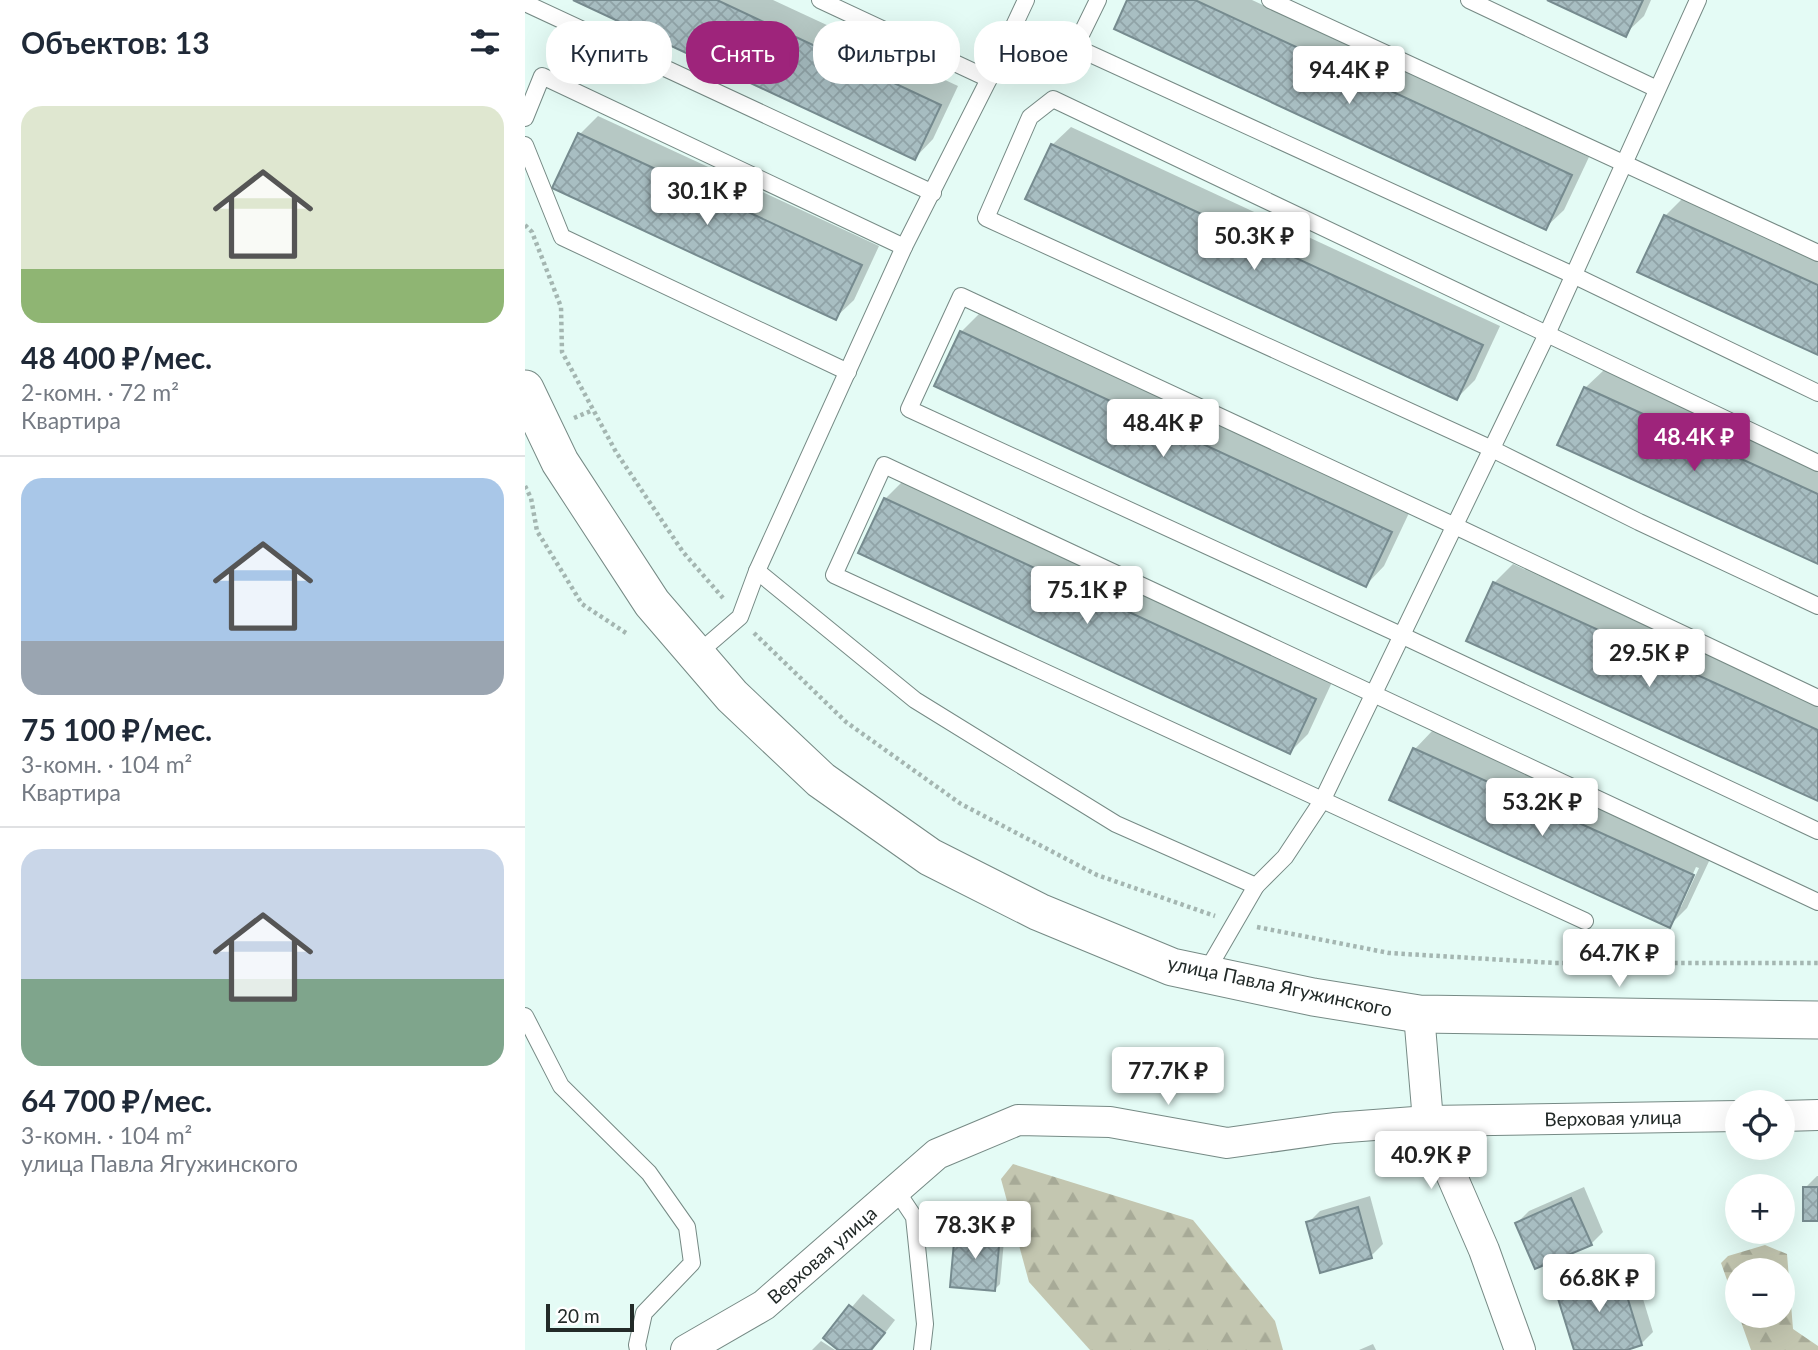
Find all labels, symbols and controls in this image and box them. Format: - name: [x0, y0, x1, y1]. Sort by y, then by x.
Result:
- chip: Купить: [546, 21, 672, 84]
- chip: Снять: [686, 21, 799, 84]
- chip: Фильтры: [813, 21, 960, 84]
- chip: Новое: [974, 21, 1092, 84]
- icon: filters: [466, 23, 504, 61]
- text: Объектов: 13: [21, 24, 210, 60]
- pin: 94.4K ₽: [1284, 46, 1414, 106]
- text: 94.4K ₽: [1309, 55, 1389, 83]
- icon: home: [200, 151, 326, 277]
- pin: 30.1K ₽: [642, 168, 772, 227]
- text: 30.1K ₽: [667, 176, 747, 204]
- pin: 50.3K ₽: [1189, 212, 1319, 272]
- text: 50.3K ₽: [1214, 221, 1294, 249]
- text: 48 400 ₽/мес.: [21, 339, 212, 375]
- text: 2-комн. · 72 m²: [21, 378, 179, 406]
- pin: 48.4K ₽: [1098, 400, 1228, 459]
- text: Квартира: [21, 406, 121, 434]
- text: 48.4K ₽: [1123, 408, 1203, 436]
- pin: 48.4K ₽: [1629, 414, 1759, 473]
- text: 48.4K ₽: [1654, 422, 1734, 450]
- icon: home: [200, 523, 326, 649]
- pin: 75.1K ₽: [1022, 566, 1152, 626]
- text: 75.1K ₽: [1047, 575, 1127, 603]
- pin: 29.5K ₽: [1584, 630, 1714, 689]
- text: 29.5K ₽: [1609, 638, 1689, 666]
- text: 75 100 ₽/мес.: [21, 711, 212, 747]
- text: 3-комн. · 104 m²: [21, 750, 192, 778]
- text: Квартира: [21, 778, 121, 806]
- pin: 53.2K ₽: [1477, 778, 1607, 838]
- text: 53.2K ₽: [1502, 787, 1582, 815]
- icon: home: [200, 894, 326, 1020]
- pin: 64.7K ₽: [1554, 930, 1684, 989]
- text: 64.7K ₽: [1579, 938, 1659, 966]
- street label: улица Павла Ягужинского: [1166, 950, 1394, 1021]
- pin: 77.7K ₽: [1103, 1048, 1233, 1107]
- text: 77.7K ₽: [1128, 1056, 1208, 1084]
- text: 64 700 ₽/мес.: [21, 1082, 212, 1118]
- map controls: [1725, 1090, 1795, 1328]
- button: locate: [1725, 1090, 1795, 1160]
- street label: Верховая улица: [1544, 1105, 1682, 1130]
- text: 3-комн. · 104 m²: [21, 1121, 192, 1149]
- pin: 40.9K ₽: [1366, 1132, 1496, 1191]
- text: 40.9K ₽: [1391, 1140, 1471, 1168]
- text: улица Павла Ягужинского: [21, 1149, 298, 1177]
- button: +: [1725, 1174, 1795, 1244]
- street label: Верховая улица: [762, 1201, 881, 1308]
- pin: 78.3K ₽: [910, 1202, 1040, 1261]
- text: 78.3K ₽: [935, 1210, 1015, 1238]
- pin: 66.8K ₽: [1534, 1254, 1664, 1314]
- button: −: [1725, 1258, 1795, 1328]
- text: 66.8K ₽: [1559, 1263, 1639, 1291]
- scale bar: [546, 1301, 633, 1333]
- text: 20 m: [557, 1304, 600, 1327]

